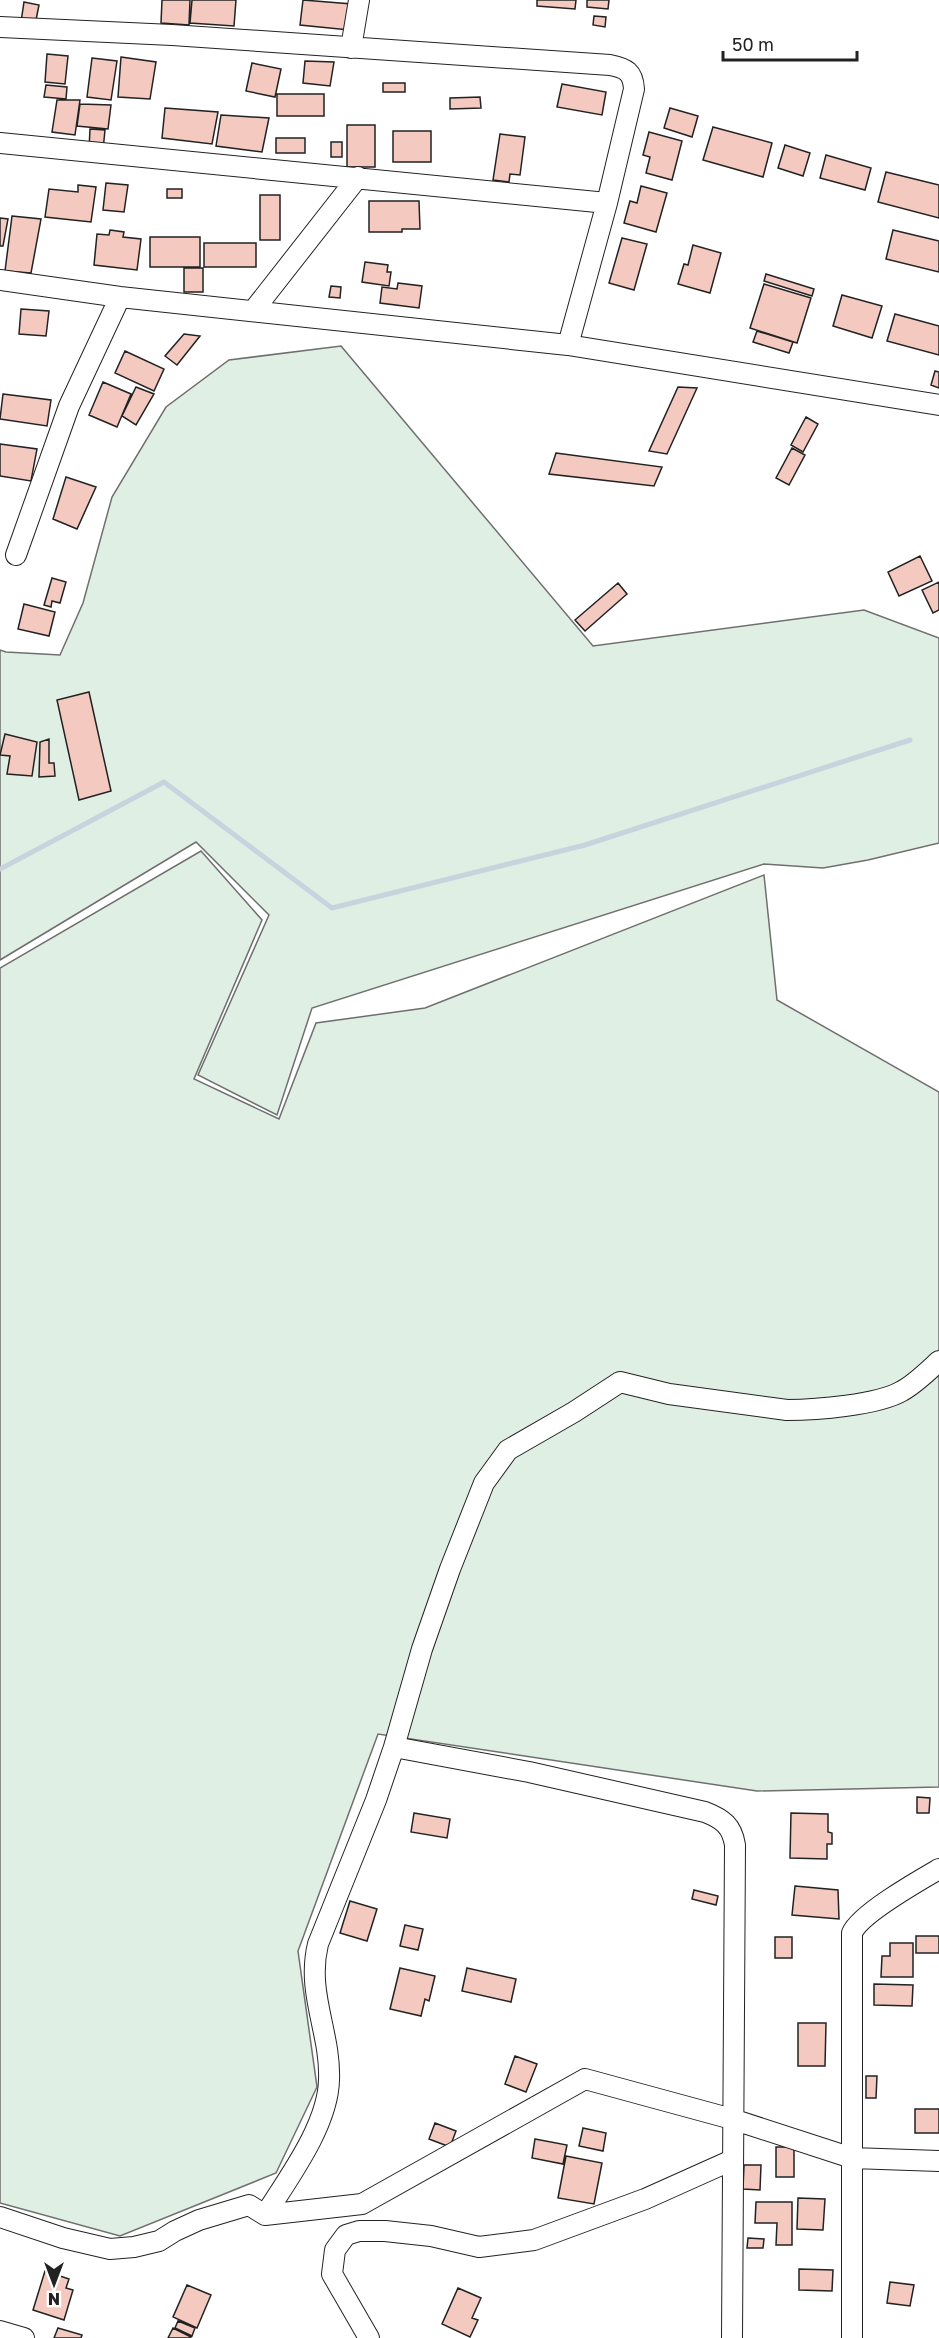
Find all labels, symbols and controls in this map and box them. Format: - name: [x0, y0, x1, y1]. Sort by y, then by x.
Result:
- scale bar: [723, 24, 856, 62]
- text: 50 m: [732, 33, 774, 55]
- north arrow: [24, 2254, 84, 2314]
- text: N: [48, 2289, 60, 2309]

